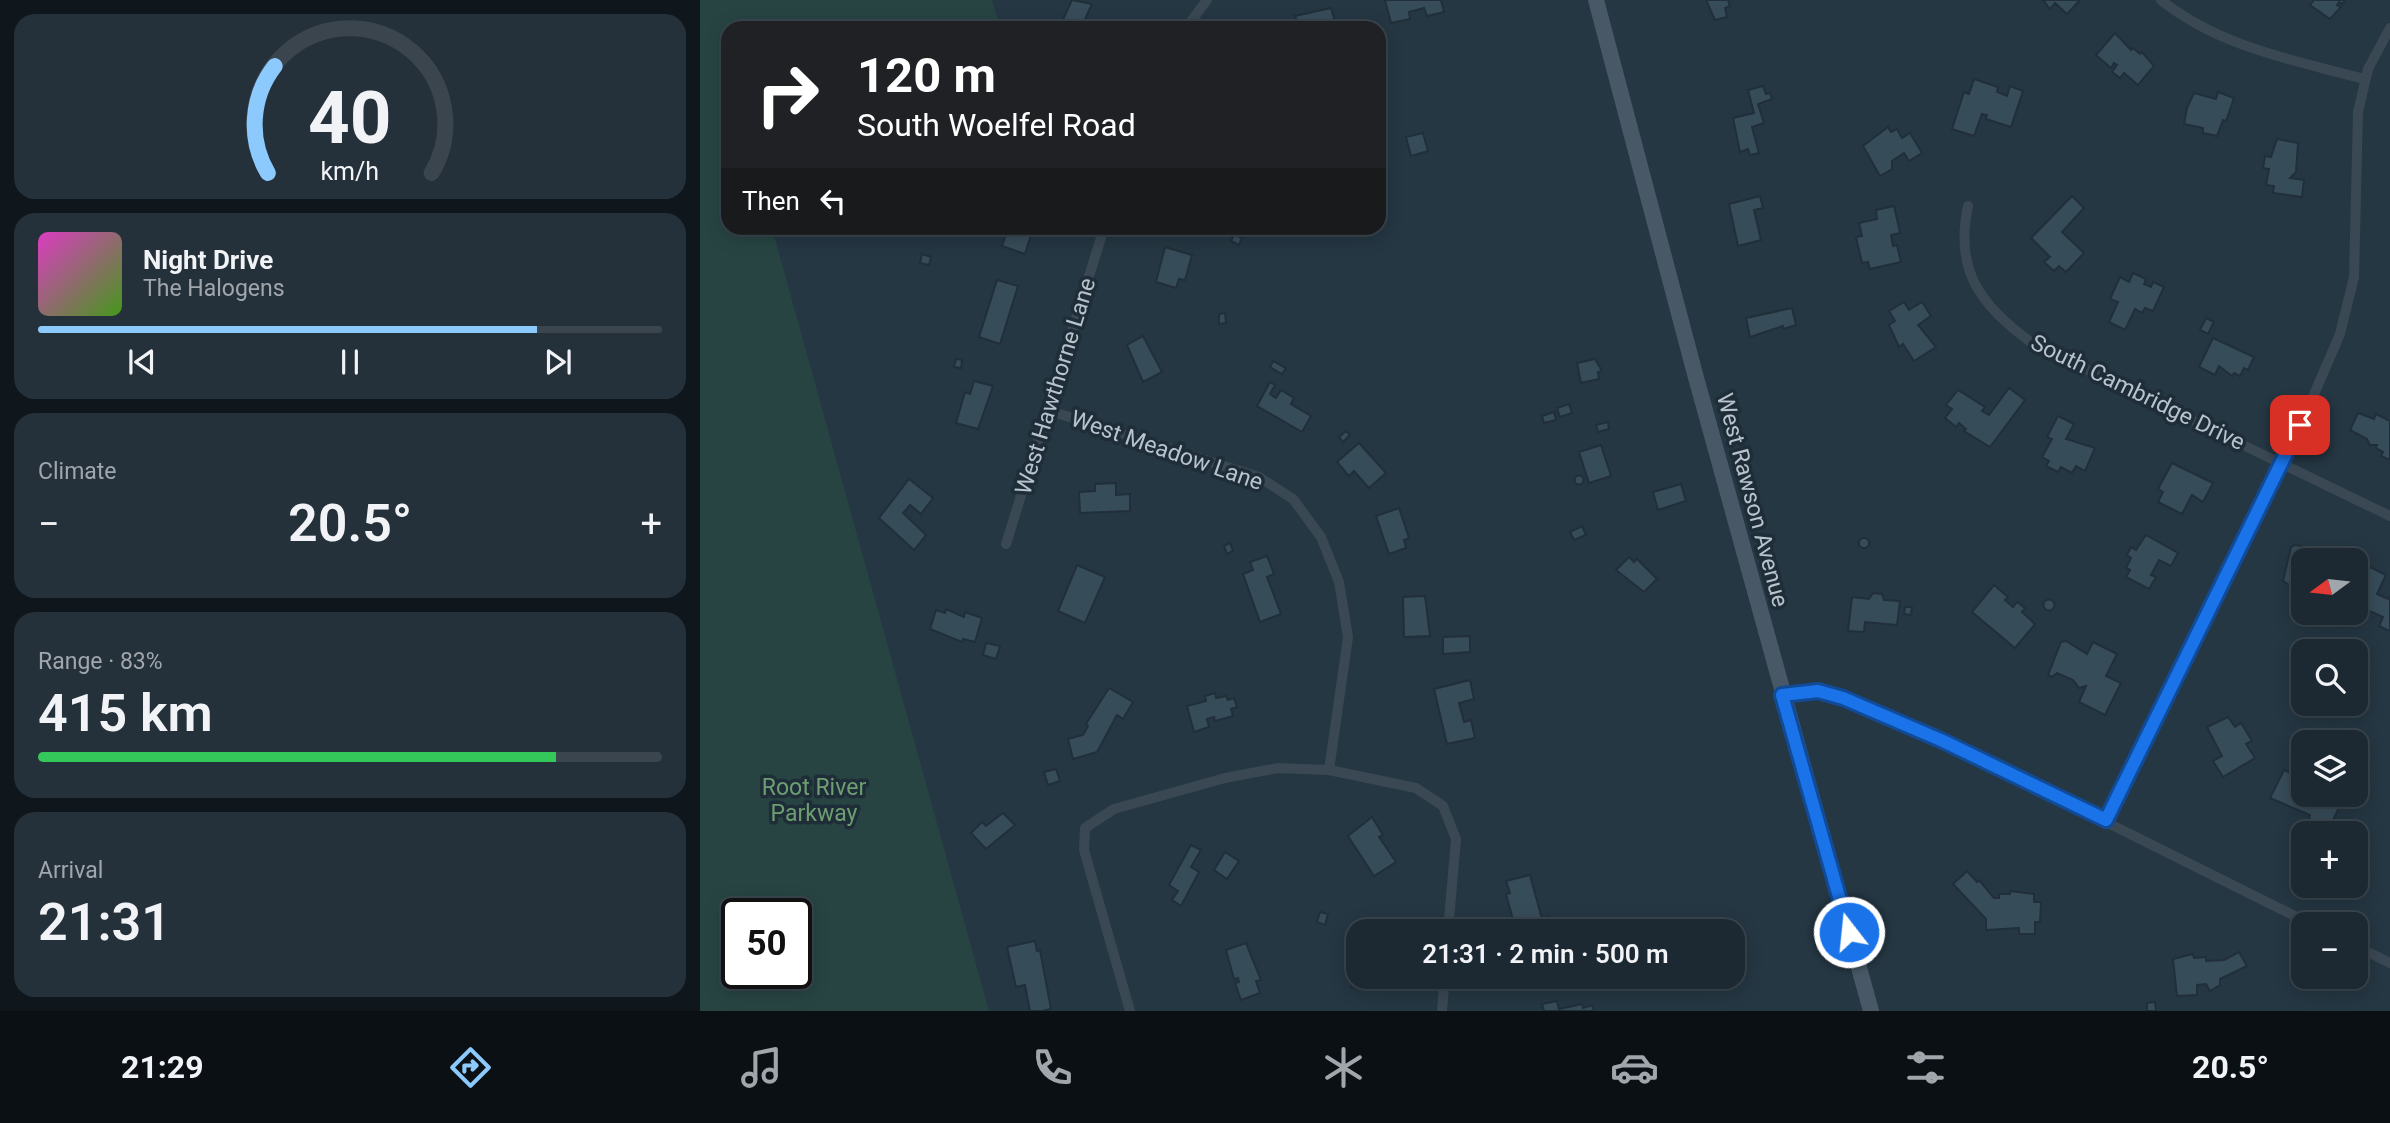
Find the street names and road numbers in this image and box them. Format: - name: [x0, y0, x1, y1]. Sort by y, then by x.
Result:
- street label: West Hawthorne Lane: [1010, 275, 1101, 498]
- street label: South Cambridge Drive: [2026, 329, 2249, 456]
- street label: West Rawson Avenue: [1711, 390, 1794, 610]
- street label: West Meadow Lane: [1067, 405, 1266, 496]

